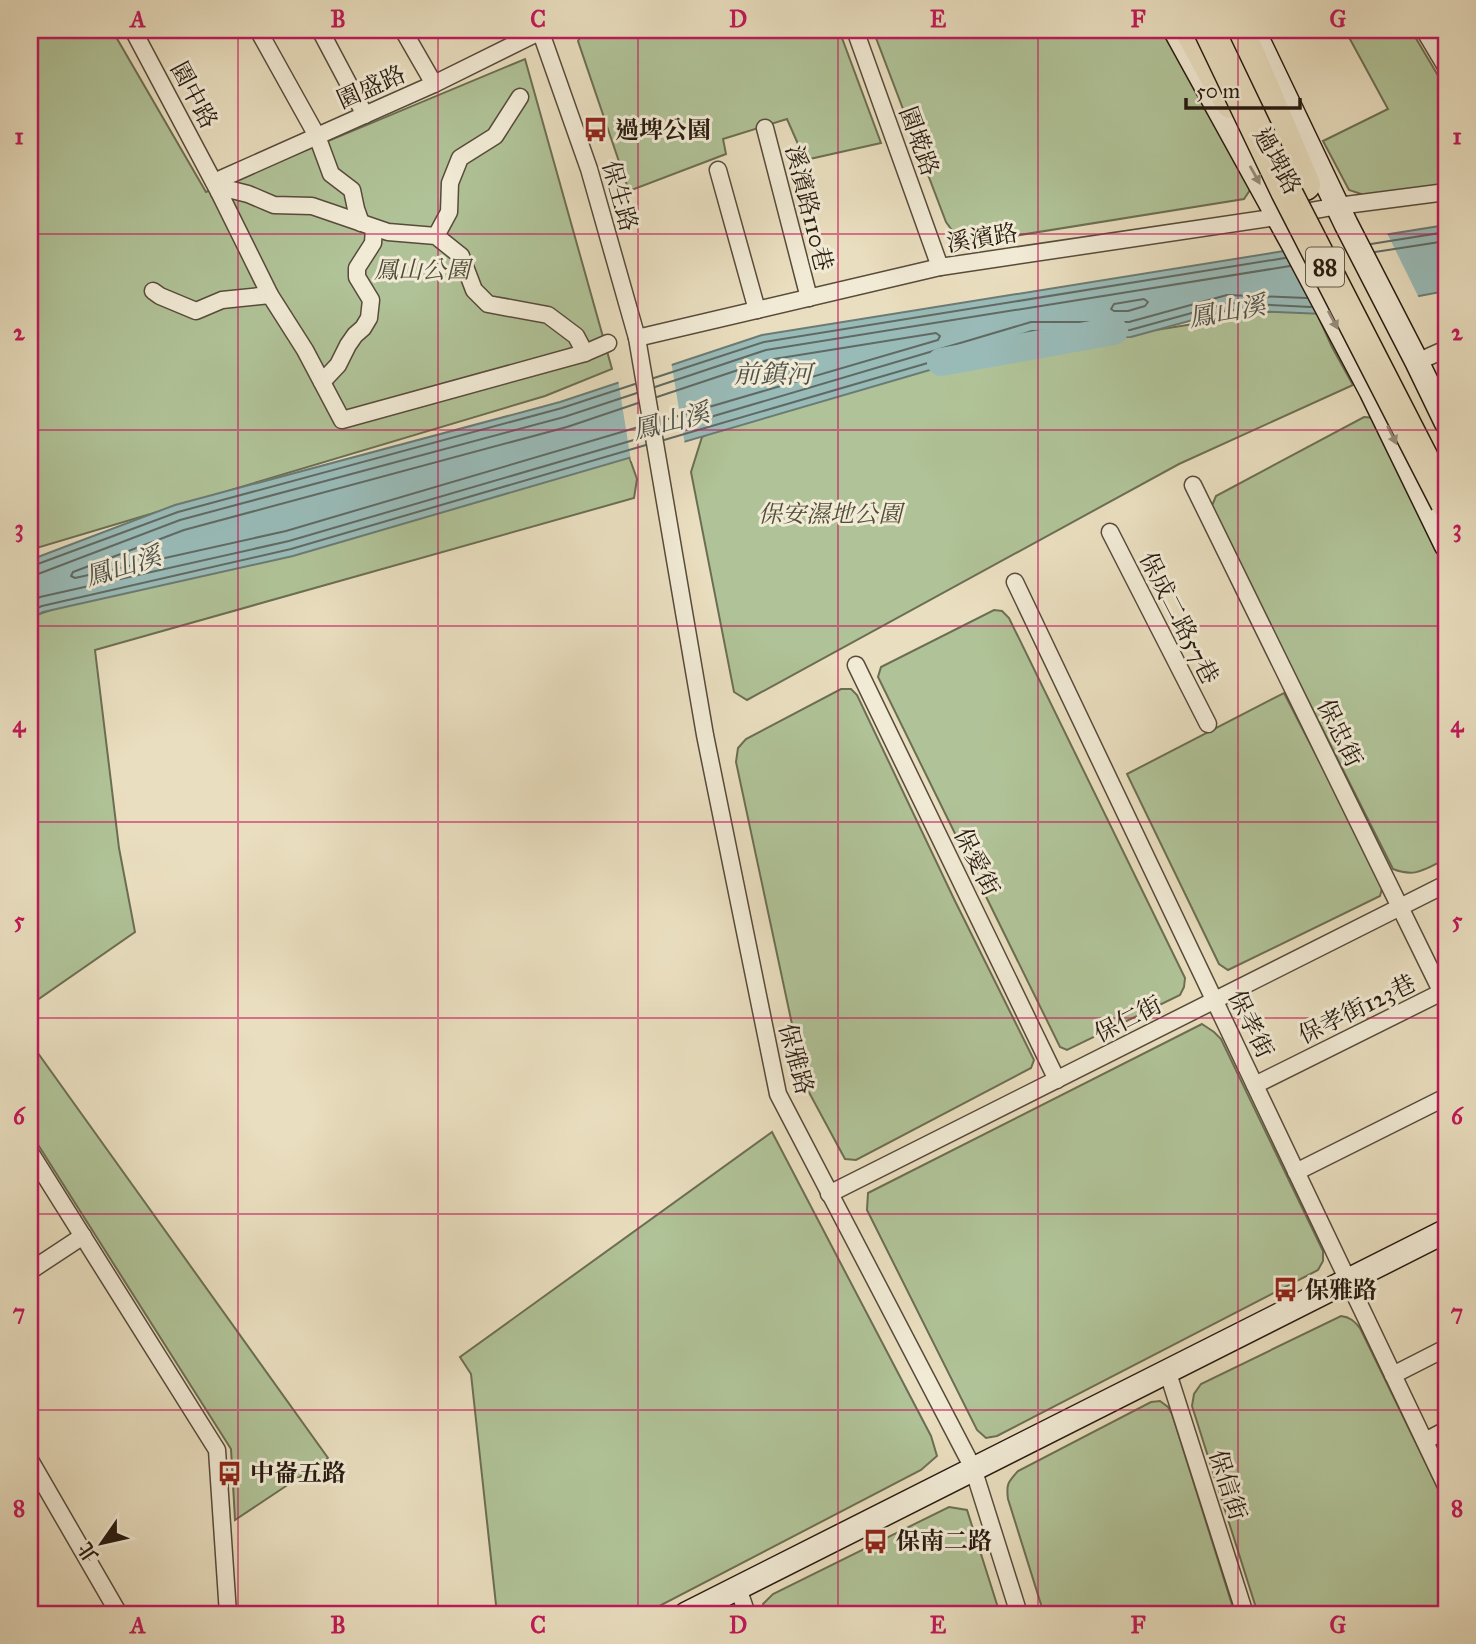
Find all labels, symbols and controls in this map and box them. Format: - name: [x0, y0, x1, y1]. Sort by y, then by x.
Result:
- text: A: [128, 5, 146, 33]
- text: B: [330, 5, 346, 33]
- text: C: [530, 5, 546, 33]
- text: D: [729, 5, 747, 33]
- text: E: [930, 5, 947, 33]
- text: F: [1130, 5, 1146, 33]
- text: G: [1330, 5, 1347, 33]
- street label: 園中路: [164, 56, 224, 134]
- street label: 園盛路: [332, 59, 410, 115]
- scale bar: [1186, 66, 1299, 110]
- text: 50 m: [1196, 78, 1241, 104]
- street label: 園墘路: [893, 102, 945, 180]
- place label: 過埤公園: [615, 115, 711, 145]
- bus stop icon: 過埤公園: [581, 116, 609, 144]
- text: 1: [14, 122, 24, 150]
- street label: 過埤路: [1246, 122, 1308, 200]
- text: 1: [1452, 122, 1462, 150]
- street label: 溪濱路110巷: [779, 142, 839, 274]
- street label: 保生路: [596, 157, 644, 235]
- one-way arrow: [1249, 166, 1261, 185]
- street label: 溪濱路: [944, 218, 1020, 258]
- road number: 88: [1306, 248, 1344, 286]
- park label: 鳳山公園: [374, 255, 474, 285]
- water label: 鳳山溪: [1186, 288, 1271, 334]
- one-way arrow: [1327, 310, 1339, 330]
- text: 2: [13, 318, 25, 346]
- text: 2: [1451, 318, 1463, 346]
- water label: 前鎮河: [734, 358, 816, 390]
- water label: 鳳山溪: [629, 395, 716, 446]
- one-way arrow: [1387, 425, 1398, 445]
- park label: 保安濕地公園: [758, 499, 906, 529]
- text: 3: [14, 514, 24, 543]
- text: 3: [1452, 514, 1462, 543]
- water label: 鳳山溪: [81, 538, 168, 593]
- street label: 保成二路57巷: [1133, 547, 1225, 689]
- street label: 保忠街: [1311, 694, 1369, 772]
- text: 4: [13, 710, 27, 738]
- text: 4: [1451, 710, 1465, 738]
- street label: 保愛街: [948, 823, 1006, 901]
- text: 5: [14, 906, 25, 934]
- text: 5: [1452, 906, 1463, 934]
- street label: 保孝街123巷: [1293, 968, 1421, 1050]
- street label: 保孝街: [1222, 985, 1280, 1063]
- street label: 保仁街: [1089, 989, 1167, 1049]
- street label: 保雅路: [772, 1020, 820, 1098]
- text: 6: [13, 1102, 26, 1130]
- text: 6: [1451, 1102, 1464, 1130]
- place label: 保雅路: [1305, 1275, 1377, 1305]
- bus stop icon: 保雅路: [1271, 1276, 1299, 1304]
- text: 7: [13, 1298, 25, 1326]
- text: 7: [1451, 1298, 1463, 1326]
- street label: 保信街: [1203, 1446, 1253, 1524]
- place label: 中崙五路: [250, 1458, 346, 1488]
- bus stop icon: 中崙五路: [216, 1459, 244, 1487]
- text: 8: [13, 1494, 25, 1522]
- text: 8: [1451, 1494, 1463, 1522]
- north arrow: [66, 1508, 136, 1578]
- place label: 保南二路: [896, 1526, 992, 1556]
- bus stop icon: 保南二路: [862, 1527, 890, 1555]
- text: 北: [73, 1538, 103, 1567]
- text: A: [128, 1611, 146, 1639]
- text: B: [330, 1611, 346, 1639]
- text: C: [530, 1611, 546, 1639]
- text: D: [729, 1611, 747, 1639]
- text: E: [930, 1611, 947, 1639]
- text: F: [1130, 1611, 1146, 1639]
- text: G: [1330, 1611, 1347, 1639]

